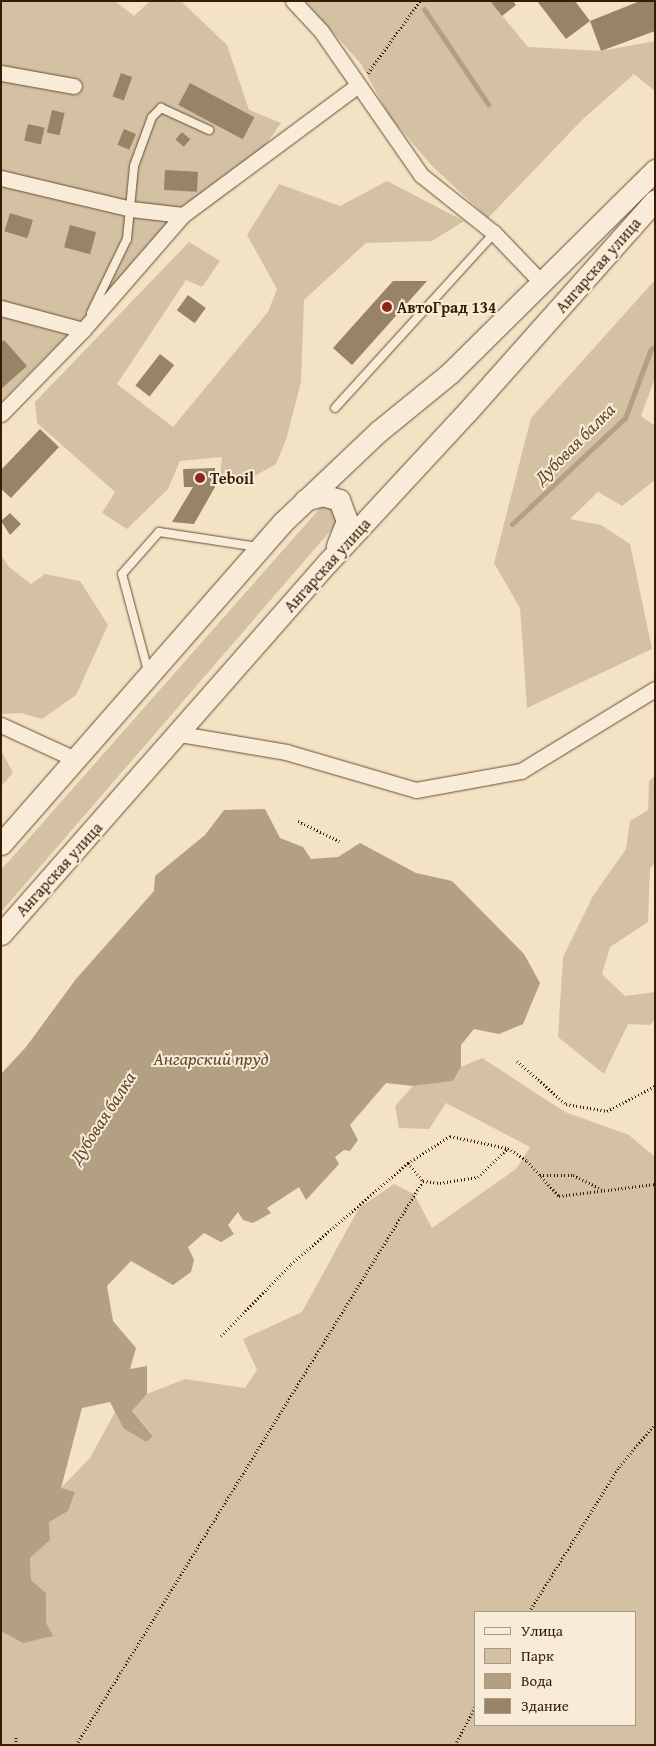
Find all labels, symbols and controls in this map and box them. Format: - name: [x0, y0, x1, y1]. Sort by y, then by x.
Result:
- street label: Ангарская улица: [551, 213, 645, 317]
- place label: АвтоГрад 134: [397, 297, 496, 317]
- marker: АвтоГрад 134: [381, 301, 393, 313]
- water label: Дубовая балка: [530, 399, 620, 489]
- place label: Teboil: [210, 468, 254, 488]
- marker: Teboil: [194, 472, 206, 484]
- street label: Ангарская улица: [280, 514, 374, 616]
- street label: Ангарская улица: [12, 818, 106, 920]
- water label: Ангарский пруд: [154, 1048, 268, 1070]
- water label: Дубовая балка: [65, 1068, 141, 1168]
- legend: [473, 1611, 636, 1726]
- text: Улица: [521, 1620, 563, 1641]
- text: Парк: [521, 1645, 554, 1666]
- text: Вода: [521, 1670, 552, 1691]
- text: Здание: [521, 1695, 569, 1716]

